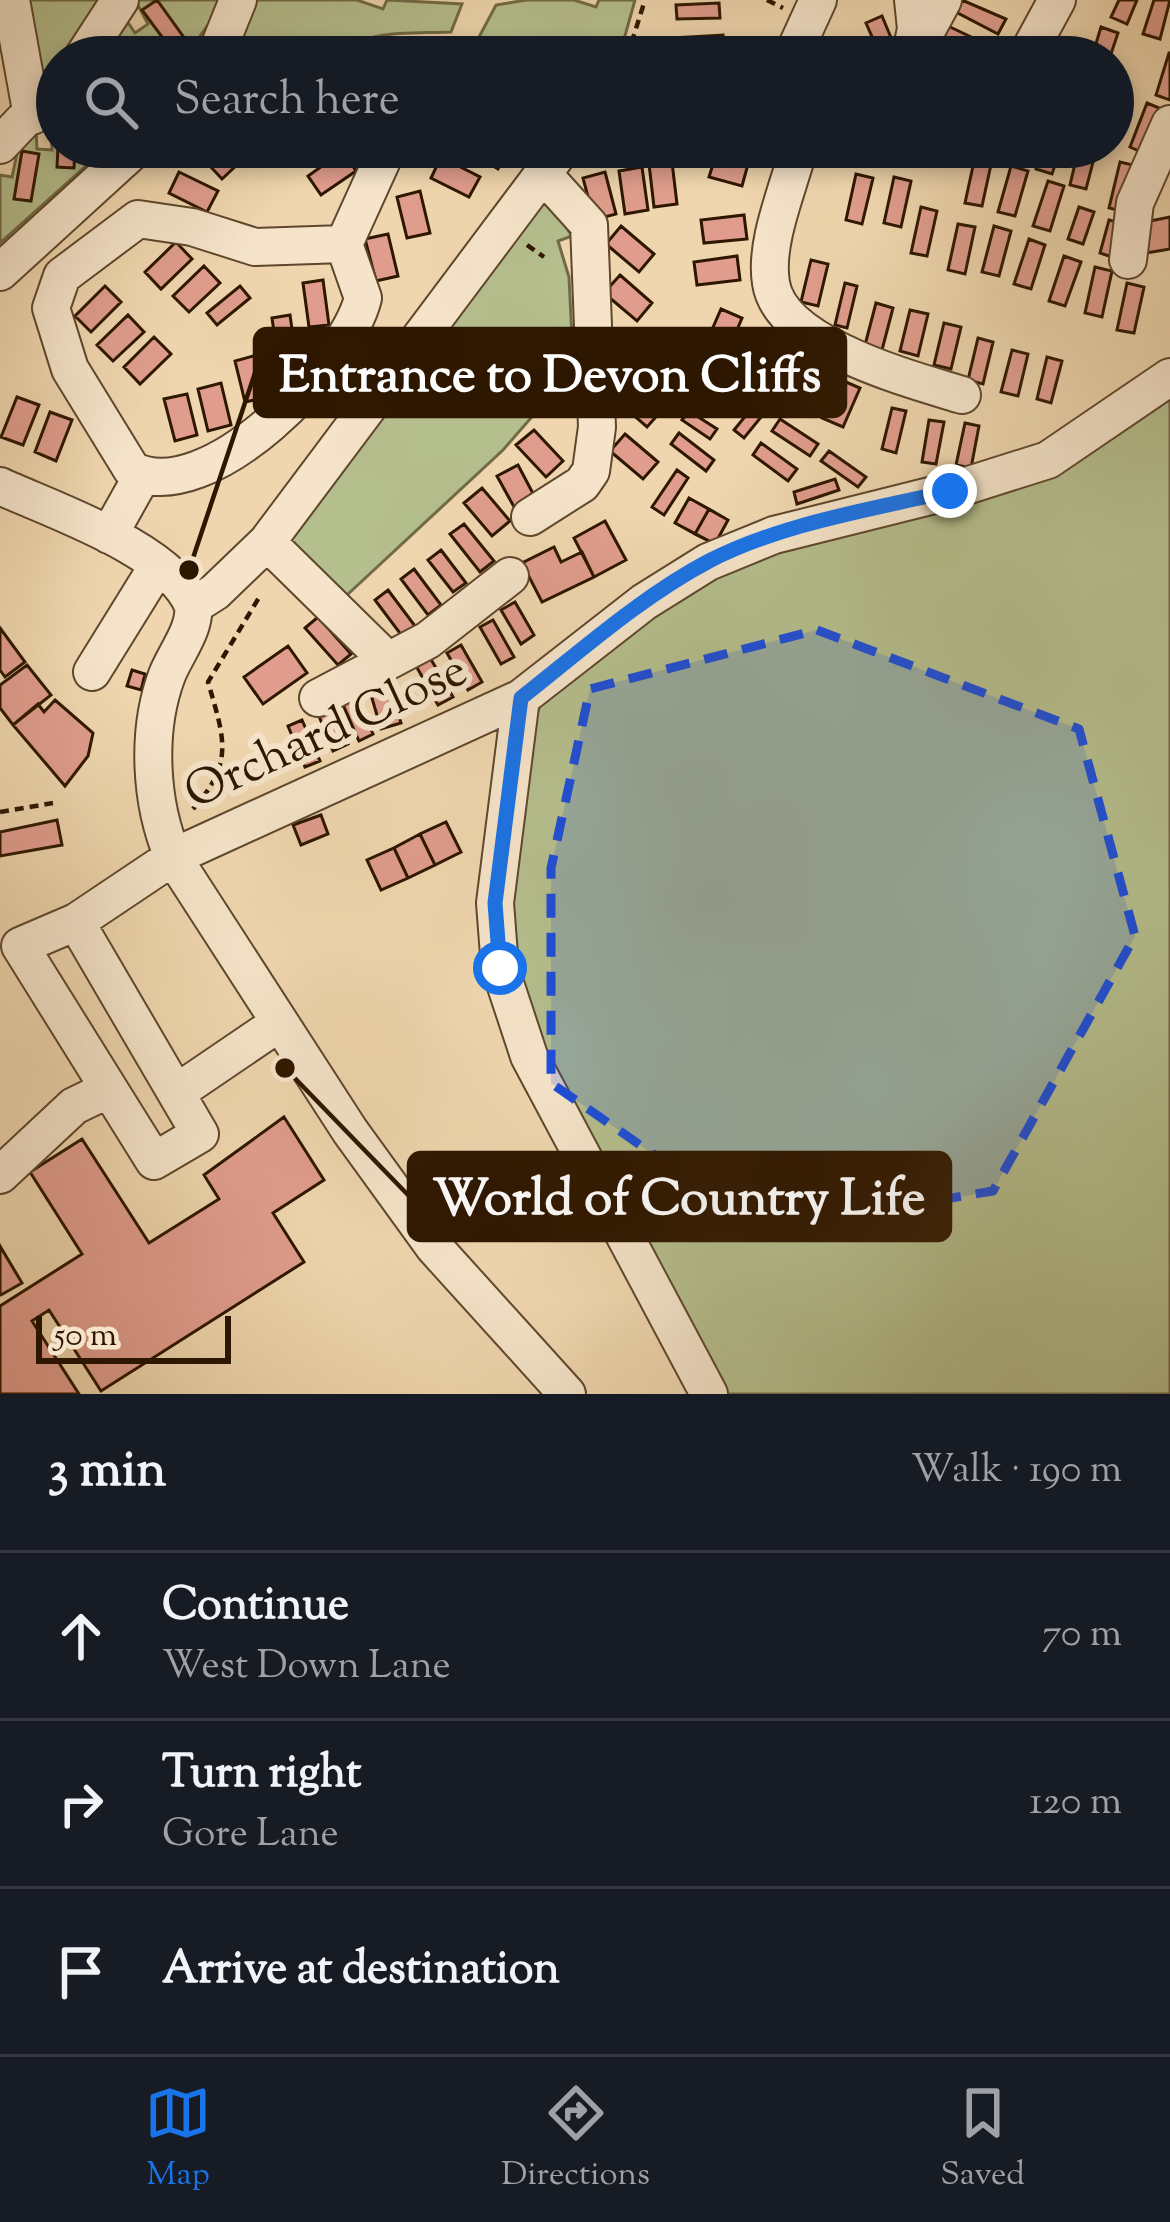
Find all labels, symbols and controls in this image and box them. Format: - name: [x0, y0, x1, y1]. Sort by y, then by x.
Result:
- search box: [36, 36, 1134, 168]
- icon: search: [78, 69, 144, 135]
- text: Search here: [174, 70, 400, 135]
- callout: Entrance to Devon Cliffs: [255, 329, 845, 416]
- text: Entrance to Devon Cliffs: [279, 342, 821, 415]
- route end: [923, 464, 977, 518]
- street label: Orchard Close: [174, 638, 480, 830]
- route start: [473, 941, 527, 995]
- callout: World of Country Life: [409, 1153, 950, 1240]
- text: World of Country Life: [432, 1165, 926, 1238]
- scale bar: [36, 1310, 231, 1363]
- text: 50 m: [54, 1313, 117, 1361]
- text: 3 min: [48, 1436, 166, 1509]
- text: Walk · 190 m: [911, 1444, 1122, 1500]
- text: Continue: [162, 1575, 349, 1640]
- icon: ahead: [48, 1603, 114, 1669]
- text: 70 m: [1042, 1608, 1122, 1664]
- text: West Down Lane: [162, 1640, 451, 1696]
- text: Turn right: [162, 1743, 361, 1808]
- icon: right: [48, 1771, 114, 1837]
- text: 120 m: [1029, 1776, 1122, 1832]
- text: Gore Lane: [162, 1808, 339, 1864]
- icon: arrive: [48, 1939, 114, 2005]
- text: Arrive at destination: [162, 1939, 560, 2004]
- tab: Map: [145, 2080, 211, 2200]
- tab: Directions: [501, 2080, 650, 2200]
- tab: Saved: [940, 2080, 1025, 2200]

